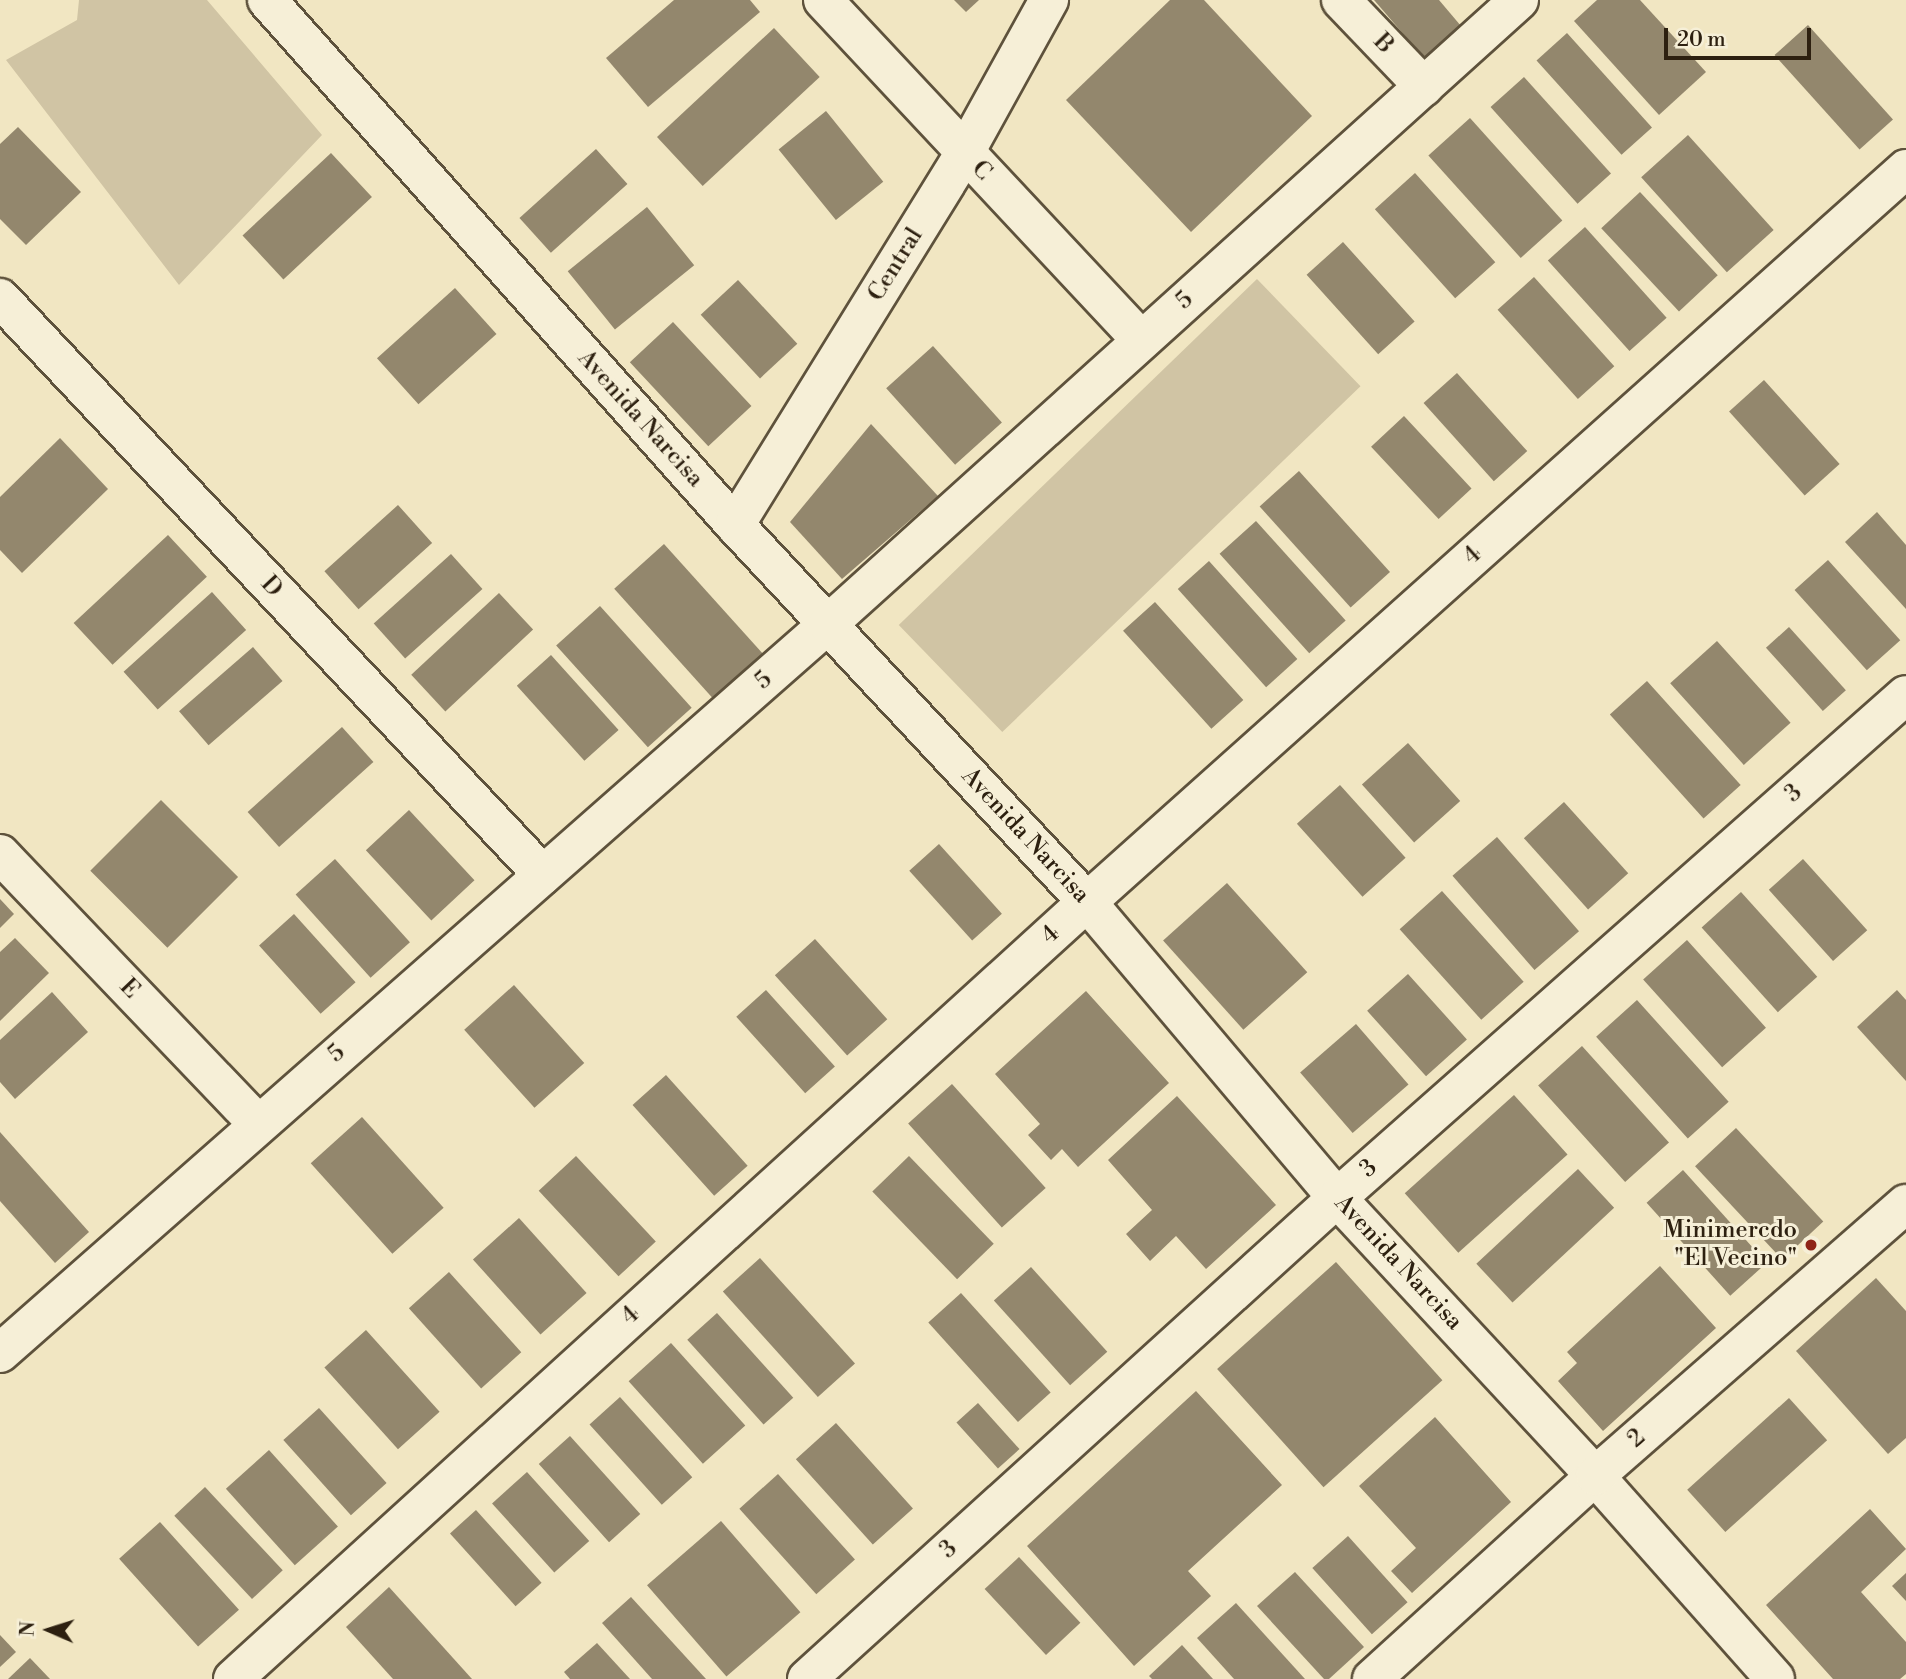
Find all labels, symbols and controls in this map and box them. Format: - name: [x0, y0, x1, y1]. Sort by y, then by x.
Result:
- scale bar: [1668, 14, 1815, 58]
- text: 20 m: [1677, 27, 1726, 53]
- street label: B: [1367, 28, 1399, 60]
- street label: C: [965, 155, 997, 187]
- street label: Central: [862, 223, 930, 307]
- street label: 5: [1170, 286, 1200, 316]
- street label: Avenida Narcisa: [571, 345, 709, 493]
- street label: 4: [1458, 541, 1488, 571]
- street label: D: [254, 570, 288, 604]
- street label: 5: [750, 666, 778, 696]
- street label: Avenida Narcisa: [955, 762, 1095, 910]
- street label: 3: [1780, 779, 1808, 809]
- street label: 4: [1036, 920, 1066, 950]
- street label: E: [113, 973, 145, 1005]
- street label: 5: [323, 1039, 351, 1069]
- street label: 3: [1355, 1154, 1383, 1184]
- street label: Avenida Narcisa: [1328, 1189, 1468, 1337]
- place label: Minimercdo "El Vecino": [1663, 1217, 1797, 1273]
- marker: Minimercdo "El Vecino": [1803, 1237, 1819, 1253]
- street label: 4: [616, 1301, 646, 1331]
- street label: 2: [1622, 1424, 1652, 1454]
- street label: 3: [934, 1535, 964, 1565]
- north arrow: [14, 1595, 84, 1665]
- text: N: [16, 1621, 40, 1637]

